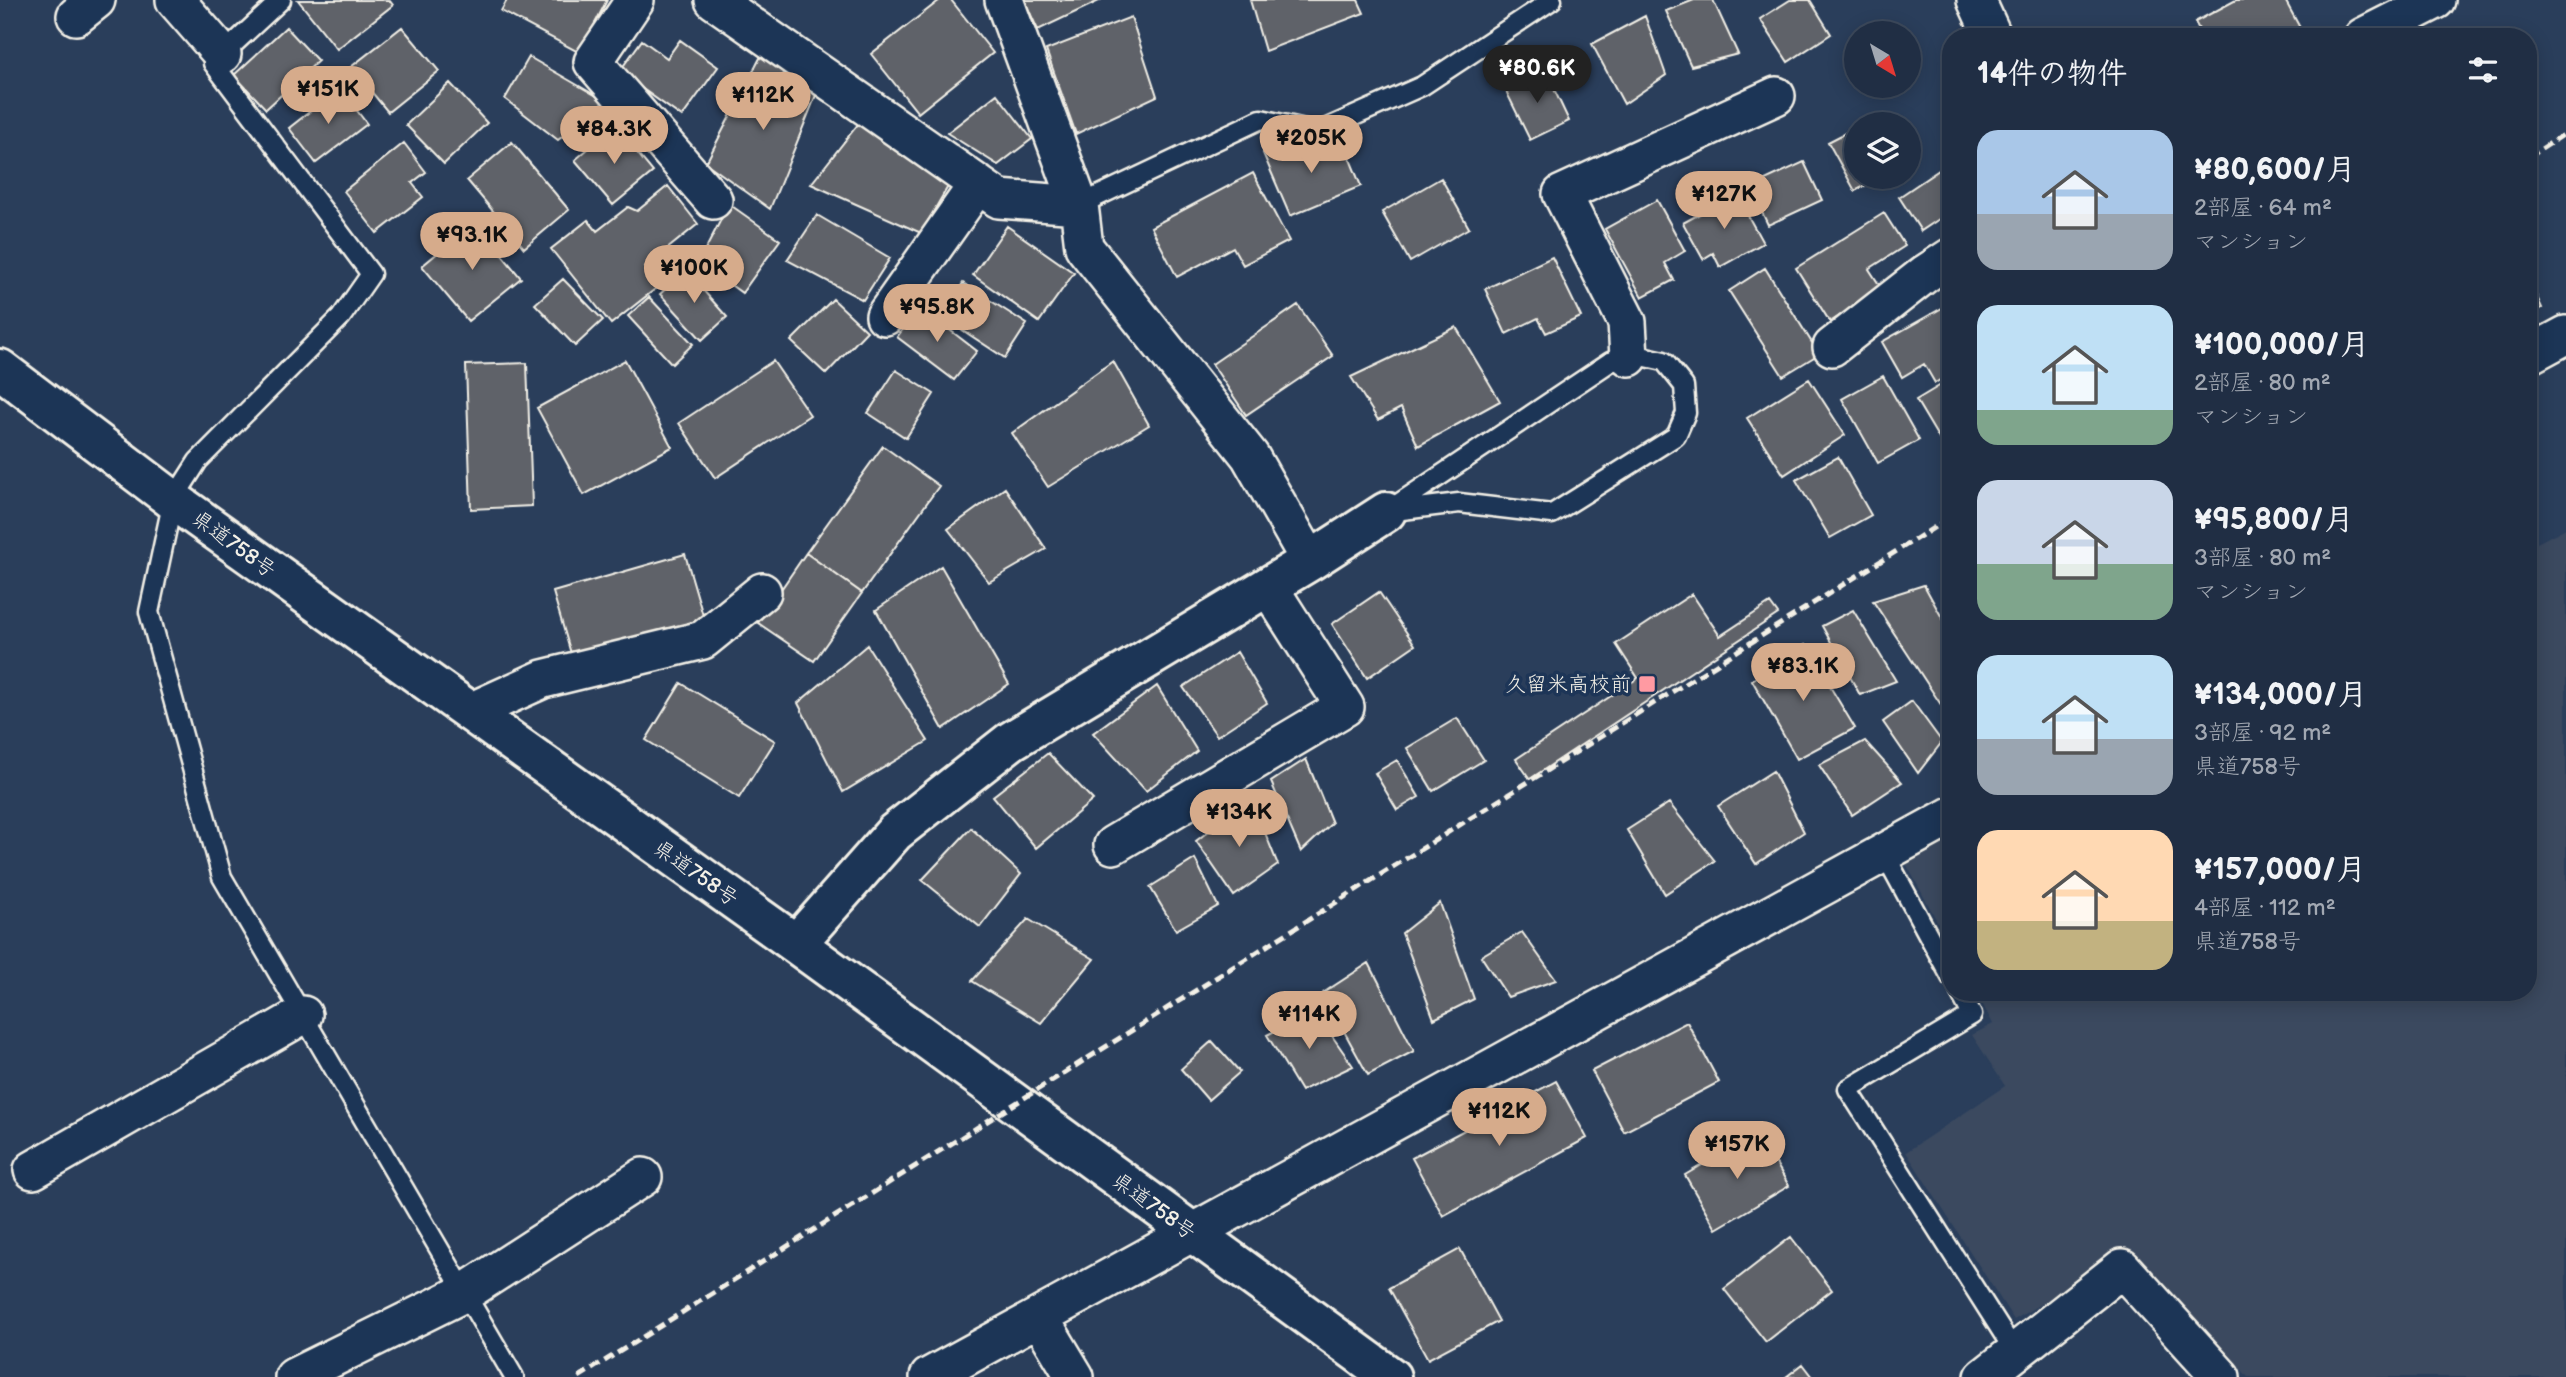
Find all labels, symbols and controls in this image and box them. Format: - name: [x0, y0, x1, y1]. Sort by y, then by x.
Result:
- north arrow: [1844, 21, 1922, 98]
- map controls: [1844, 21, 1921, 189]
- pin: ¥80.6K: [1480, 46, 1594, 105]
- icon: filters: [2464, 51, 2502, 89]
- text: ¥80.6K: [1499, 54, 1575, 82]
- text: 14件の物件: [1977, 56, 2127, 92]
- pin: ¥151K: [279, 66, 377, 126]
- pin: ¥112K: [714, 72, 812, 132]
- text: ¥151K: [297, 75, 359, 103]
- text: ¥112K: [732, 81, 794, 109]
- pin: ¥84.3K: [557, 106, 671, 166]
- button: layers: [1844, 112, 1921, 189]
- text: ¥84.3K: [576, 115, 652, 143]
- pin: ¥205K: [1262, 116, 1360, 175]
- text: ¥205K: [1276, 124, 1346, 152]
- text: ¥80,600/月: [2194, 152, 2356, 188]
- icon: home: [2033, 158, 2117, 242]
- pin: ¥127K: [1675, 172, 1773, 231]
- text: ¥127K: [1691, 180, 1757, 208]
- text: 2部屋 · 64 m²: [2194, 194, 2332, 222]
- pin: ¥93.1K: [415, 212, 529, 272]
- text: ¥93.1K: [436, 221, 508, 249]
- text: マンション: [2194, 228, 2308, 256]
- pin: ¥100K: [645, 246, 743, 305]
- text: ¥100K: [660, 254, 728, 282]
- pin: ¥95.8K: [880, 284, 994, 344]
- text: ¥95.8K: [899, 293, 975, 321]
- text: ¥100,000/月: [2194, 327, 2370, 363]
- icon: home: [2033, 333, 2117, 417]
- text: 2部屋 · 80 m²: [2194, 369, 2331, 397]
- text: マンション: [2194, 403, 2308, 431]
- text: ¥95,800/月: [2194, 502, 2354, 538]
- street label: 県道758号: [187, 506, 281, 583]
- icon: home: [2033, 508, 2117, 592]
- text: 3部屋 · 80 m²: [2194, 544, 2331, 572]
- text: マンション: [2194, 578, 2308, 606]
- pin: ¥83.1K: [1746, 644, 1860, 703]
- text: ¥83.1K: [1767, 652, 1839, 680]
- place label: 久留米高校前: [1505, 672, 1631, 697]
- marker: 久留米高校前: [1637, 674, 1657, 694]
- text: ¥134,000/月: [2194, 677, 2367, 713]
- icon: home: [2033, 683, 2117, 767]
- text: 3部屋 · 92 m²: [2194, 719, 2331, 747]
- text: 県道758号: [2194, 753, 2301, 781]
- pin: ¥134K: [1190, 790, 1288, 849]
- text: ¥134K: [1206, 798, 1272, 826]
- street label: 県道758号: [649, 835, 743, 912]
- text: ¥157,000/月: [2194, 852, 2366, 888]
- icon: home: [2033, 858, 2117, 942]
- text: 4部屋 · 112 m²: [2194, 894, 2336, 922]
- text: 県道758号: [2194, 928, 2301, 956]
- pin: ¥114K: [1260, 992, 1358, 1051]
- text: ¥114K: [1278, 1000, 1340, 1028]
- pin: ¥112K: [1450, 1088, 1548, 1148]
- text: ¥112K: [1468, 1097, 1530, 1125]
- pin: ¥157K: [1688, 1122, 1786, 1181]
- text: ¥157K: [1704, 1130, 1770, 1158]
- street label: 県道758号: [1107, 1168, 1201, 1245]

